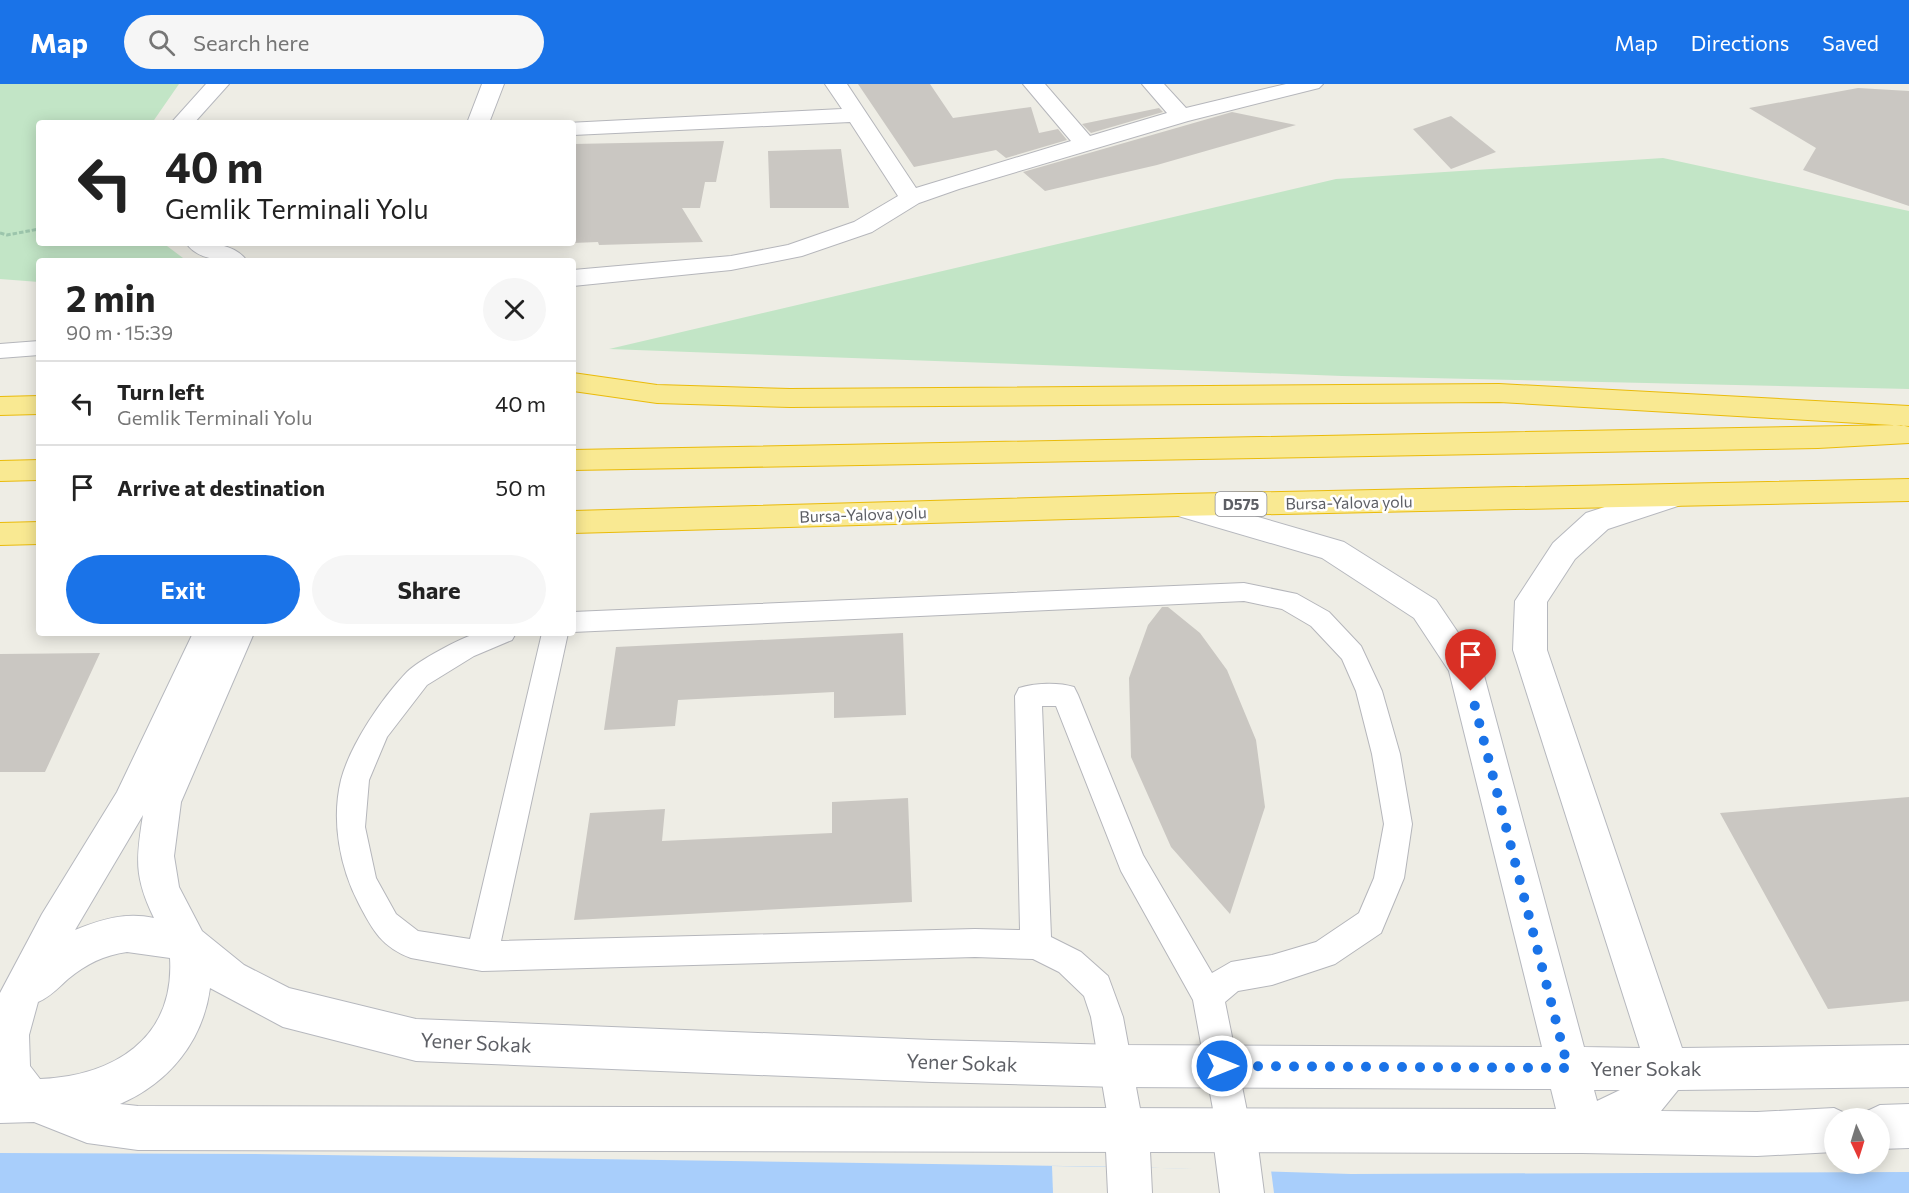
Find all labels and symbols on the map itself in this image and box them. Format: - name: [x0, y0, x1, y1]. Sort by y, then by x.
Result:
- street label: Bursa-Yalova yolu: [1285, 491, 1413, 513]
- road number: D575: [1216, 492, 1266, 516]
- street label: Bursa-Yalova yolu: [799, 502, 927, 526]
- pin: [1445, 629, 1496, 691]
- street label: Yener Sokak: [420, 1027, 532, 1057]
- position arrow: [1190, 1034, 1254, 1098]
- street label: Yener Sokak: [906, 1048, 1018, 1076]
- street label: Yener Sokak: [1590, 1056, 1702, 1080]
- north arrow: [1824, 1108, 1890, 1174]

